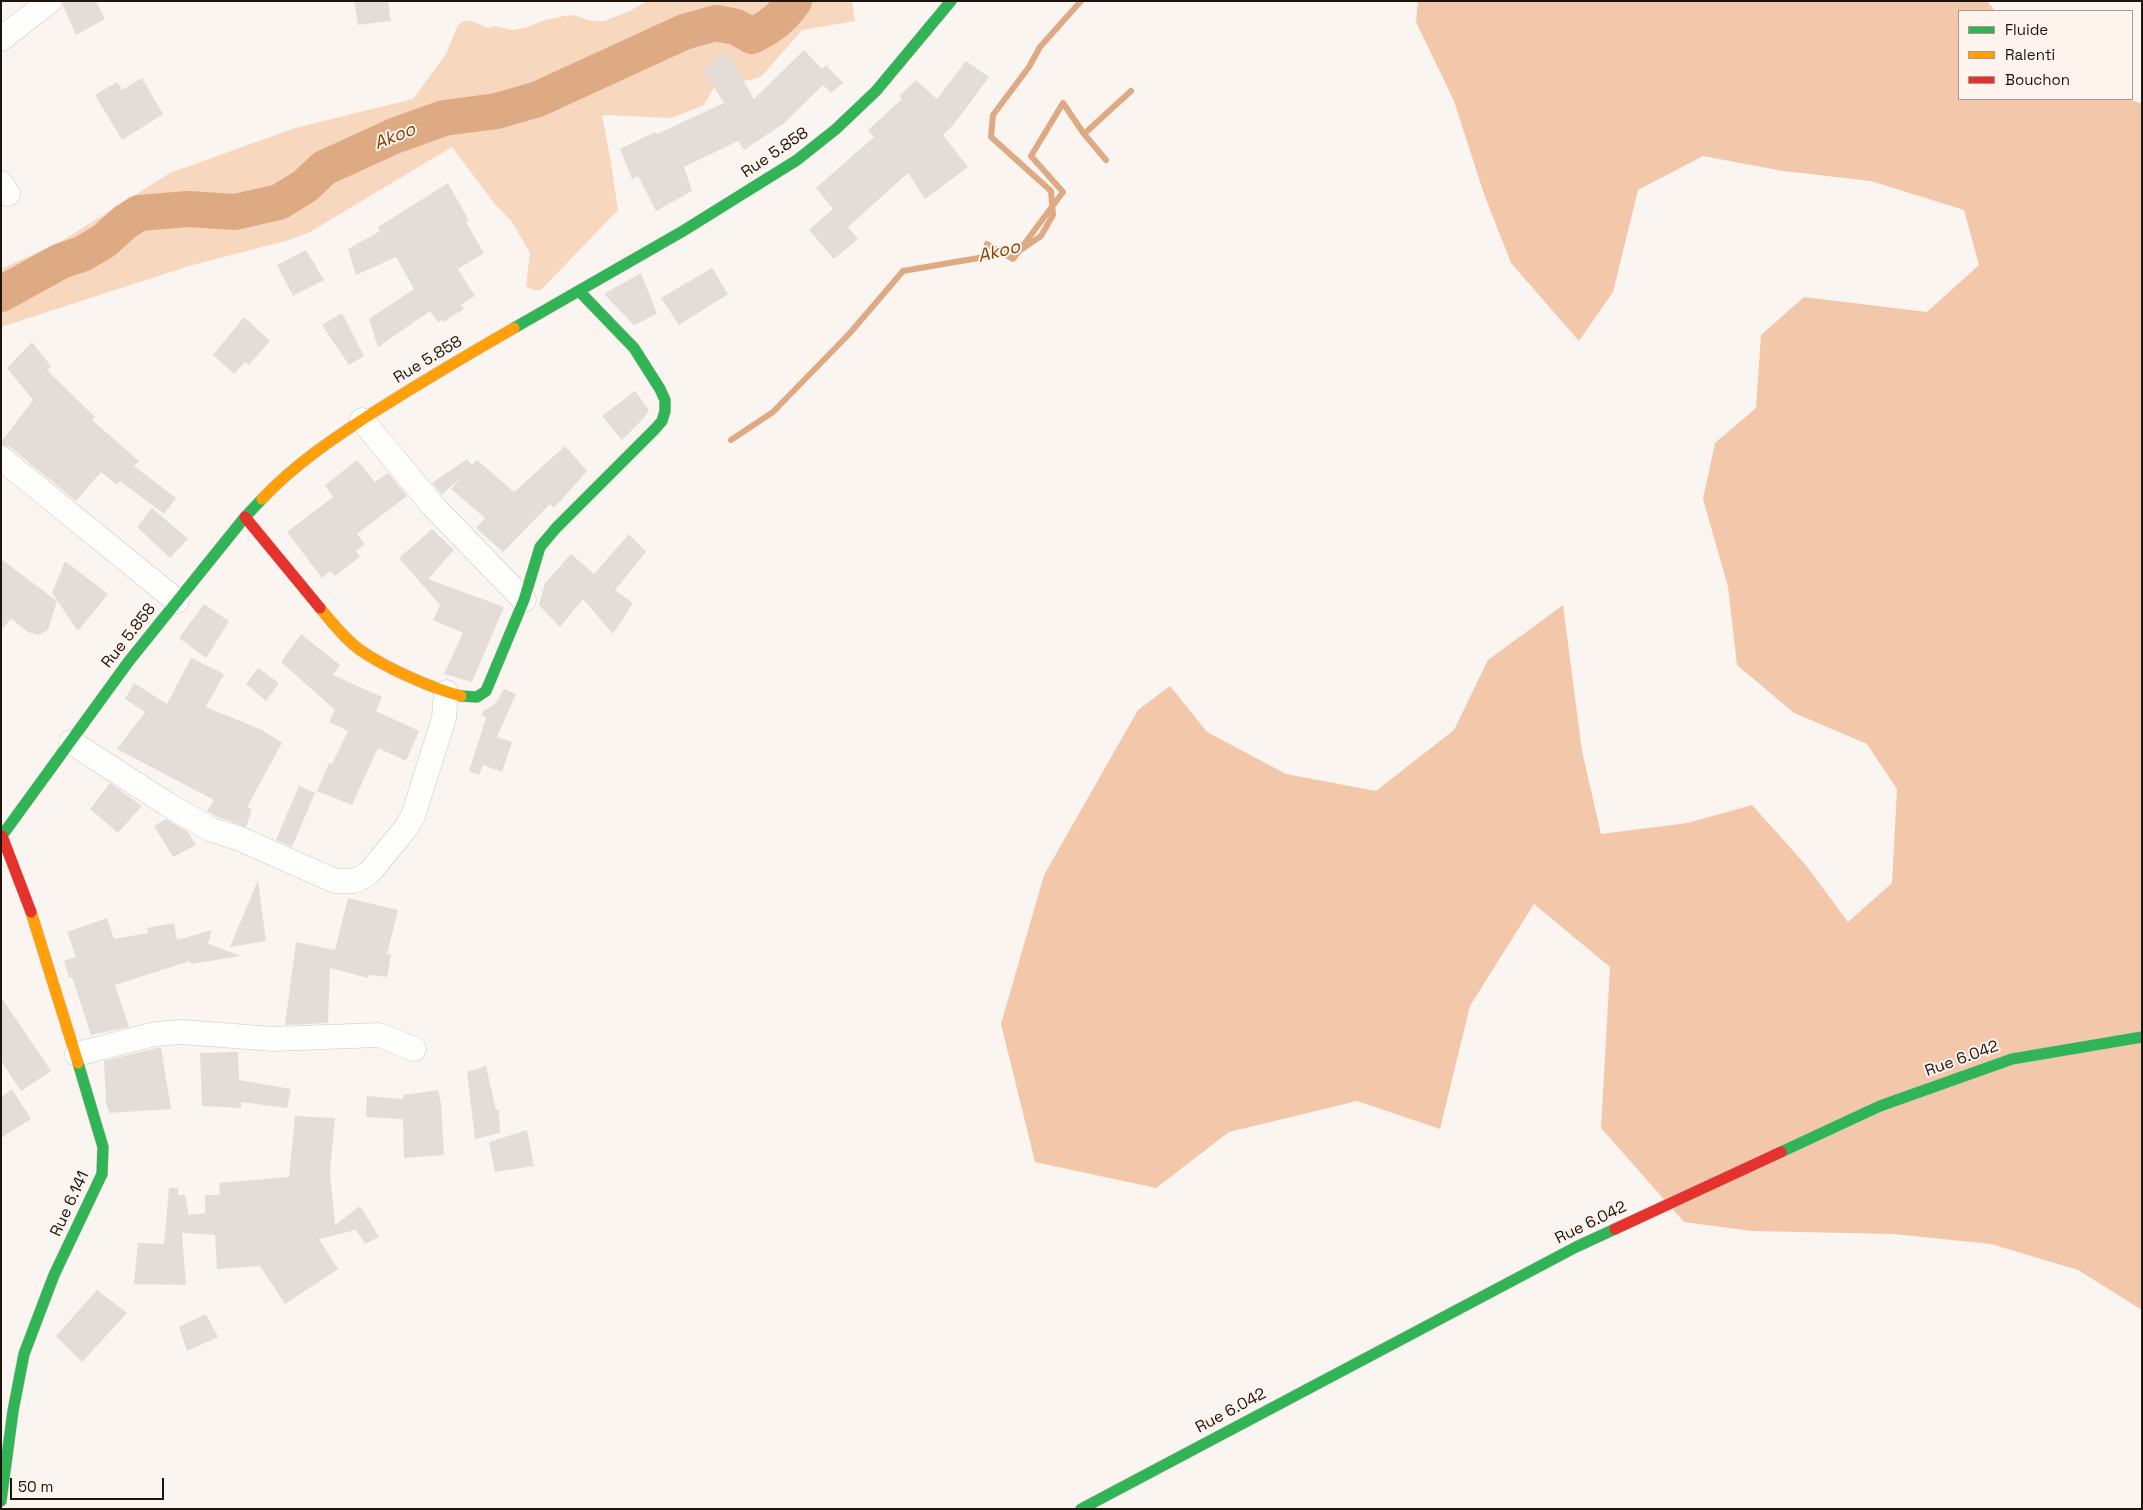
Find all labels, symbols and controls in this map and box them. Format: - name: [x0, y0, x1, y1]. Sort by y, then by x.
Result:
- legend: [1958, 10, 2133, 100]
- text: Fluide: [2005, 20, 2048, 39]
- text: Ralenti: [2005, 45, 2055, 64]
- text: Bouchon: [2005, 70, 2070, 89]
- water label: Akoo: [371, 119, 419, 155]
- street label: Rue 5.858: [738, 124, 812, 182]
- water label: Akoo: [976, 236, 1022, 268]
- street label: Rue 5.858: [390, 332, 466, 388]
- street label: Rue 5.858: [98, 600, 160, 672]
- street label: Rue 6.042: [1923, 1037, 2001, 1081]
- street label: Rue 6.141: [47, 1168, 93, 1240]
- street label: Rue 6.042: [1552, 1198, 1630, 1248]
- street label: Rue 6.042: [1193, 1384, 1269, 1438]
- scale bar: [12, 1468, 166, 1500]
- text: 50 m: [18, 1477, 53, 1496]

